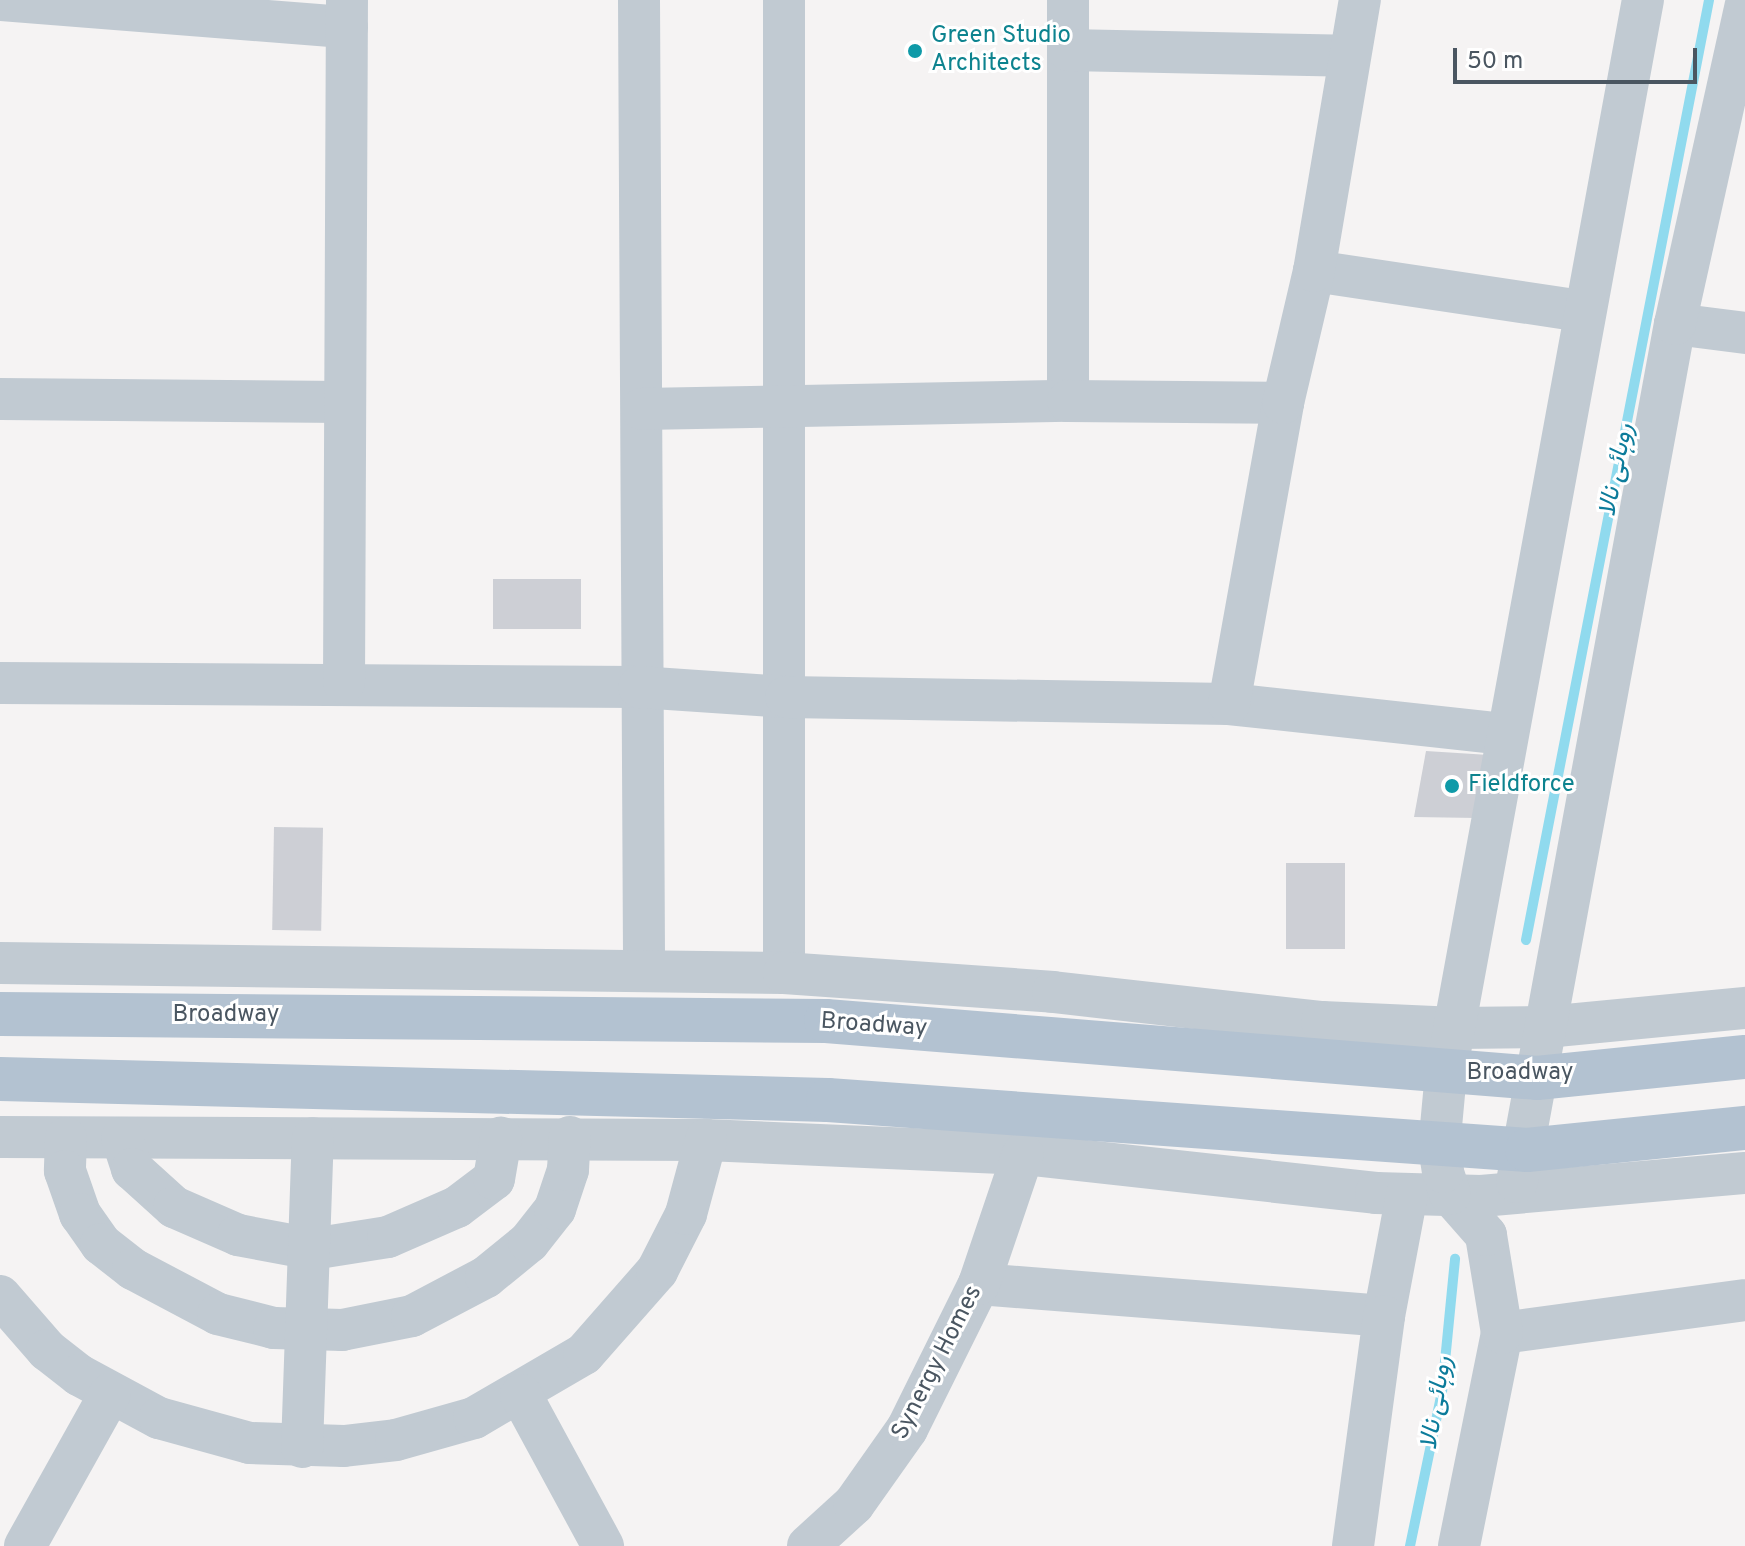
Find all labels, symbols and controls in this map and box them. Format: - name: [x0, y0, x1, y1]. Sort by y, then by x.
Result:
- place label: Green Studio Architects: [931, 23, 1071, 79]
- scale bar: [1457, 32, 1701, 82]
- marker: Green Studio Architects: [906, 42, 924, 60]
- text: 50 m: [1467, 47, 1523, 77]
- water label: روہائی نالا: [1593, 421, 1641, 519]
- place label: Fieldforce: [1468, 772, 1575, 800]
- marker: Fieldforce: [1443, 777, 1461, 795]
- street label: Broadway: [173, 1002, 279, 1030]
- street label: Broadway: [820, 1008, 928, 1044]
- street label: Broadway: [1467, 1060, 1573, 1088]
- street label: Synergy Homes: [887, 1281, 989, 1445]
- water label: روہائی نالا: [1414, 1354, 1460, 1452]

